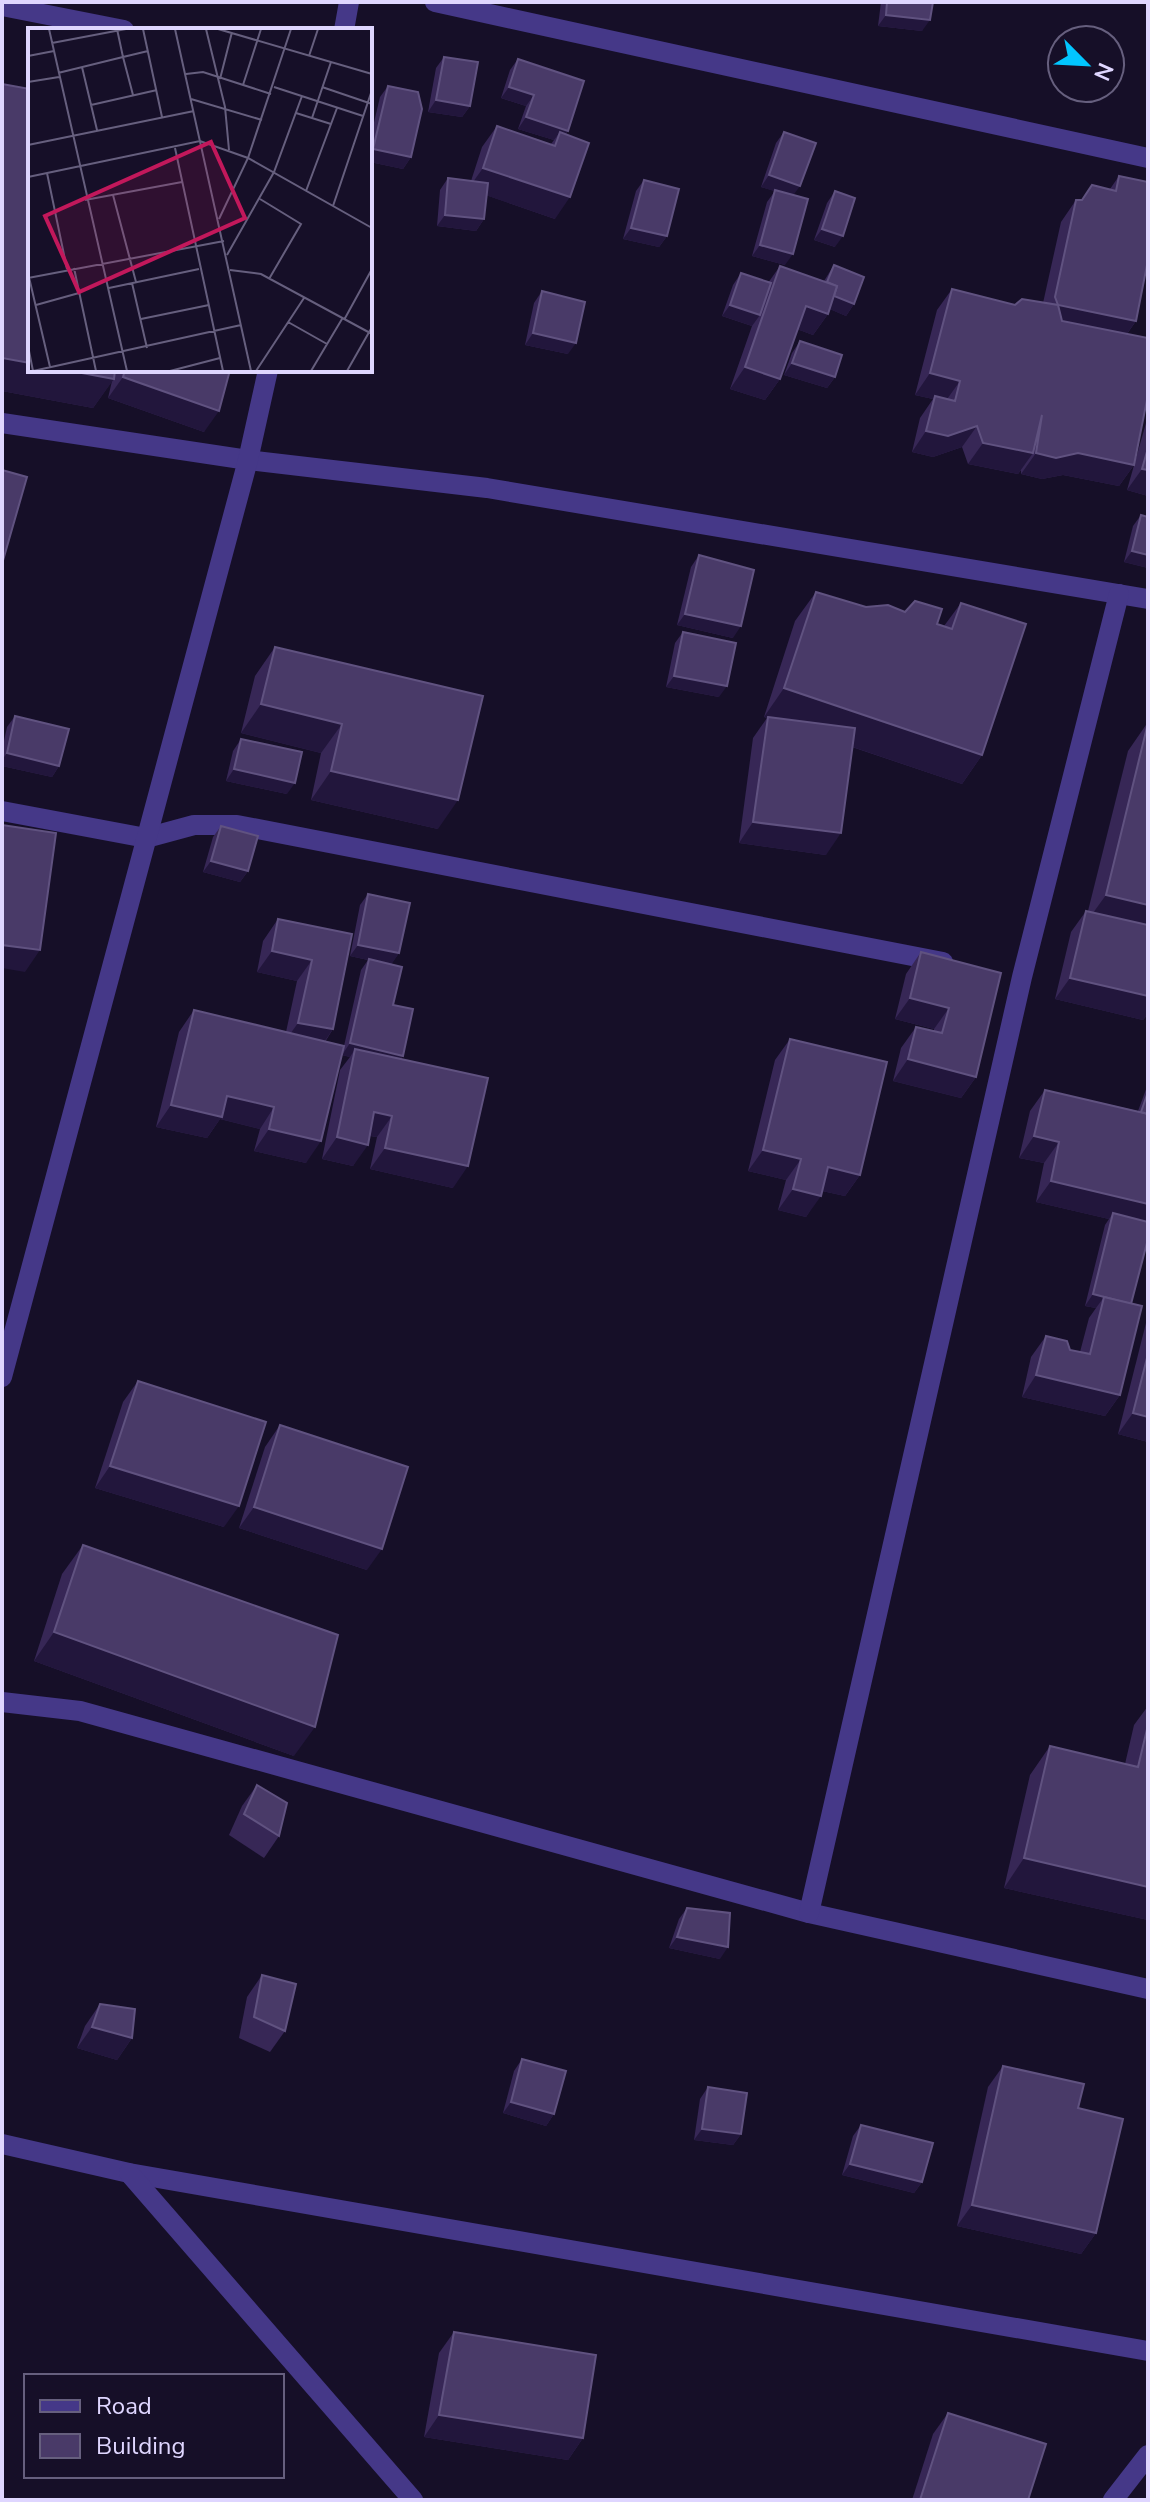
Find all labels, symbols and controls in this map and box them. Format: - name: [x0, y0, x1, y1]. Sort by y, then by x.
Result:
- north arrow: [1046, 24, 1126, 104]
- inset map: [28, 28, 372, 372]
- text: N: [1086, 58, 1120, 85]
- legend: [24, 2374, 284, 2478]
- text: Road: [96, 2390, 152, 2422]
- text: Building: [96, 2430, 186, 2462]

